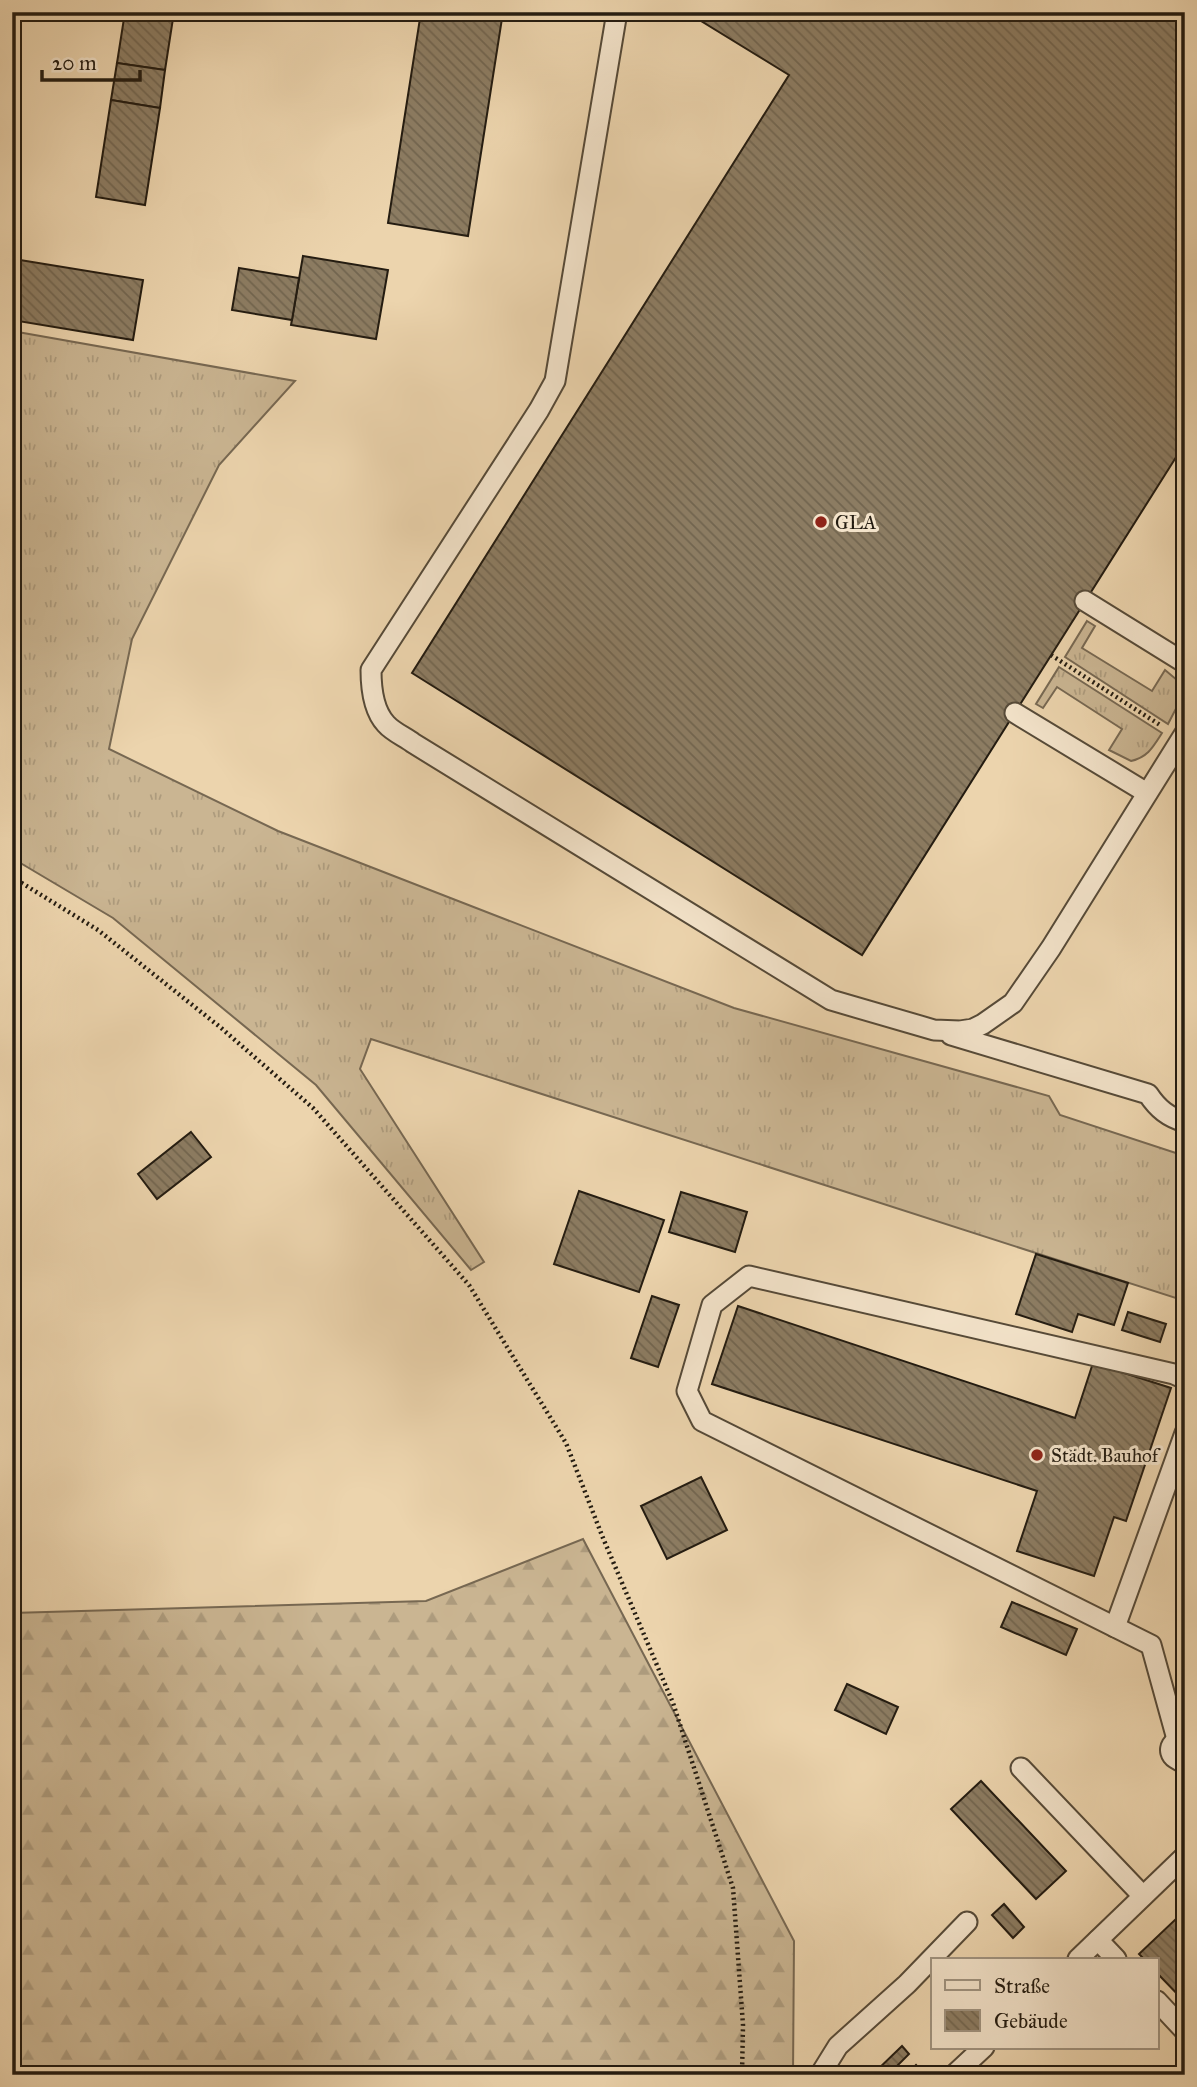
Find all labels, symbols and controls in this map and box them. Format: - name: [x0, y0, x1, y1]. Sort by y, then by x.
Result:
- scale bar: [42, 38, 140, 82]
- text: 20 m: [52, 50, 97, 76]
- place label: GLA: [835, 511, 876, 534]
- marker: GLA: [813, 514, 829, 530]
- place label: Städt. Bauhof: [1051, 1444, 1161, 1467]
- marker: Städt. Bauhof: [1029, 1447, 1045, 1463]
- legend: [931, 1958, 1158, 2048]
- text: Straße: [994, 1973, 1050, 1999]
- text: Gebäude: [994, 2008, 1068, 2034]

